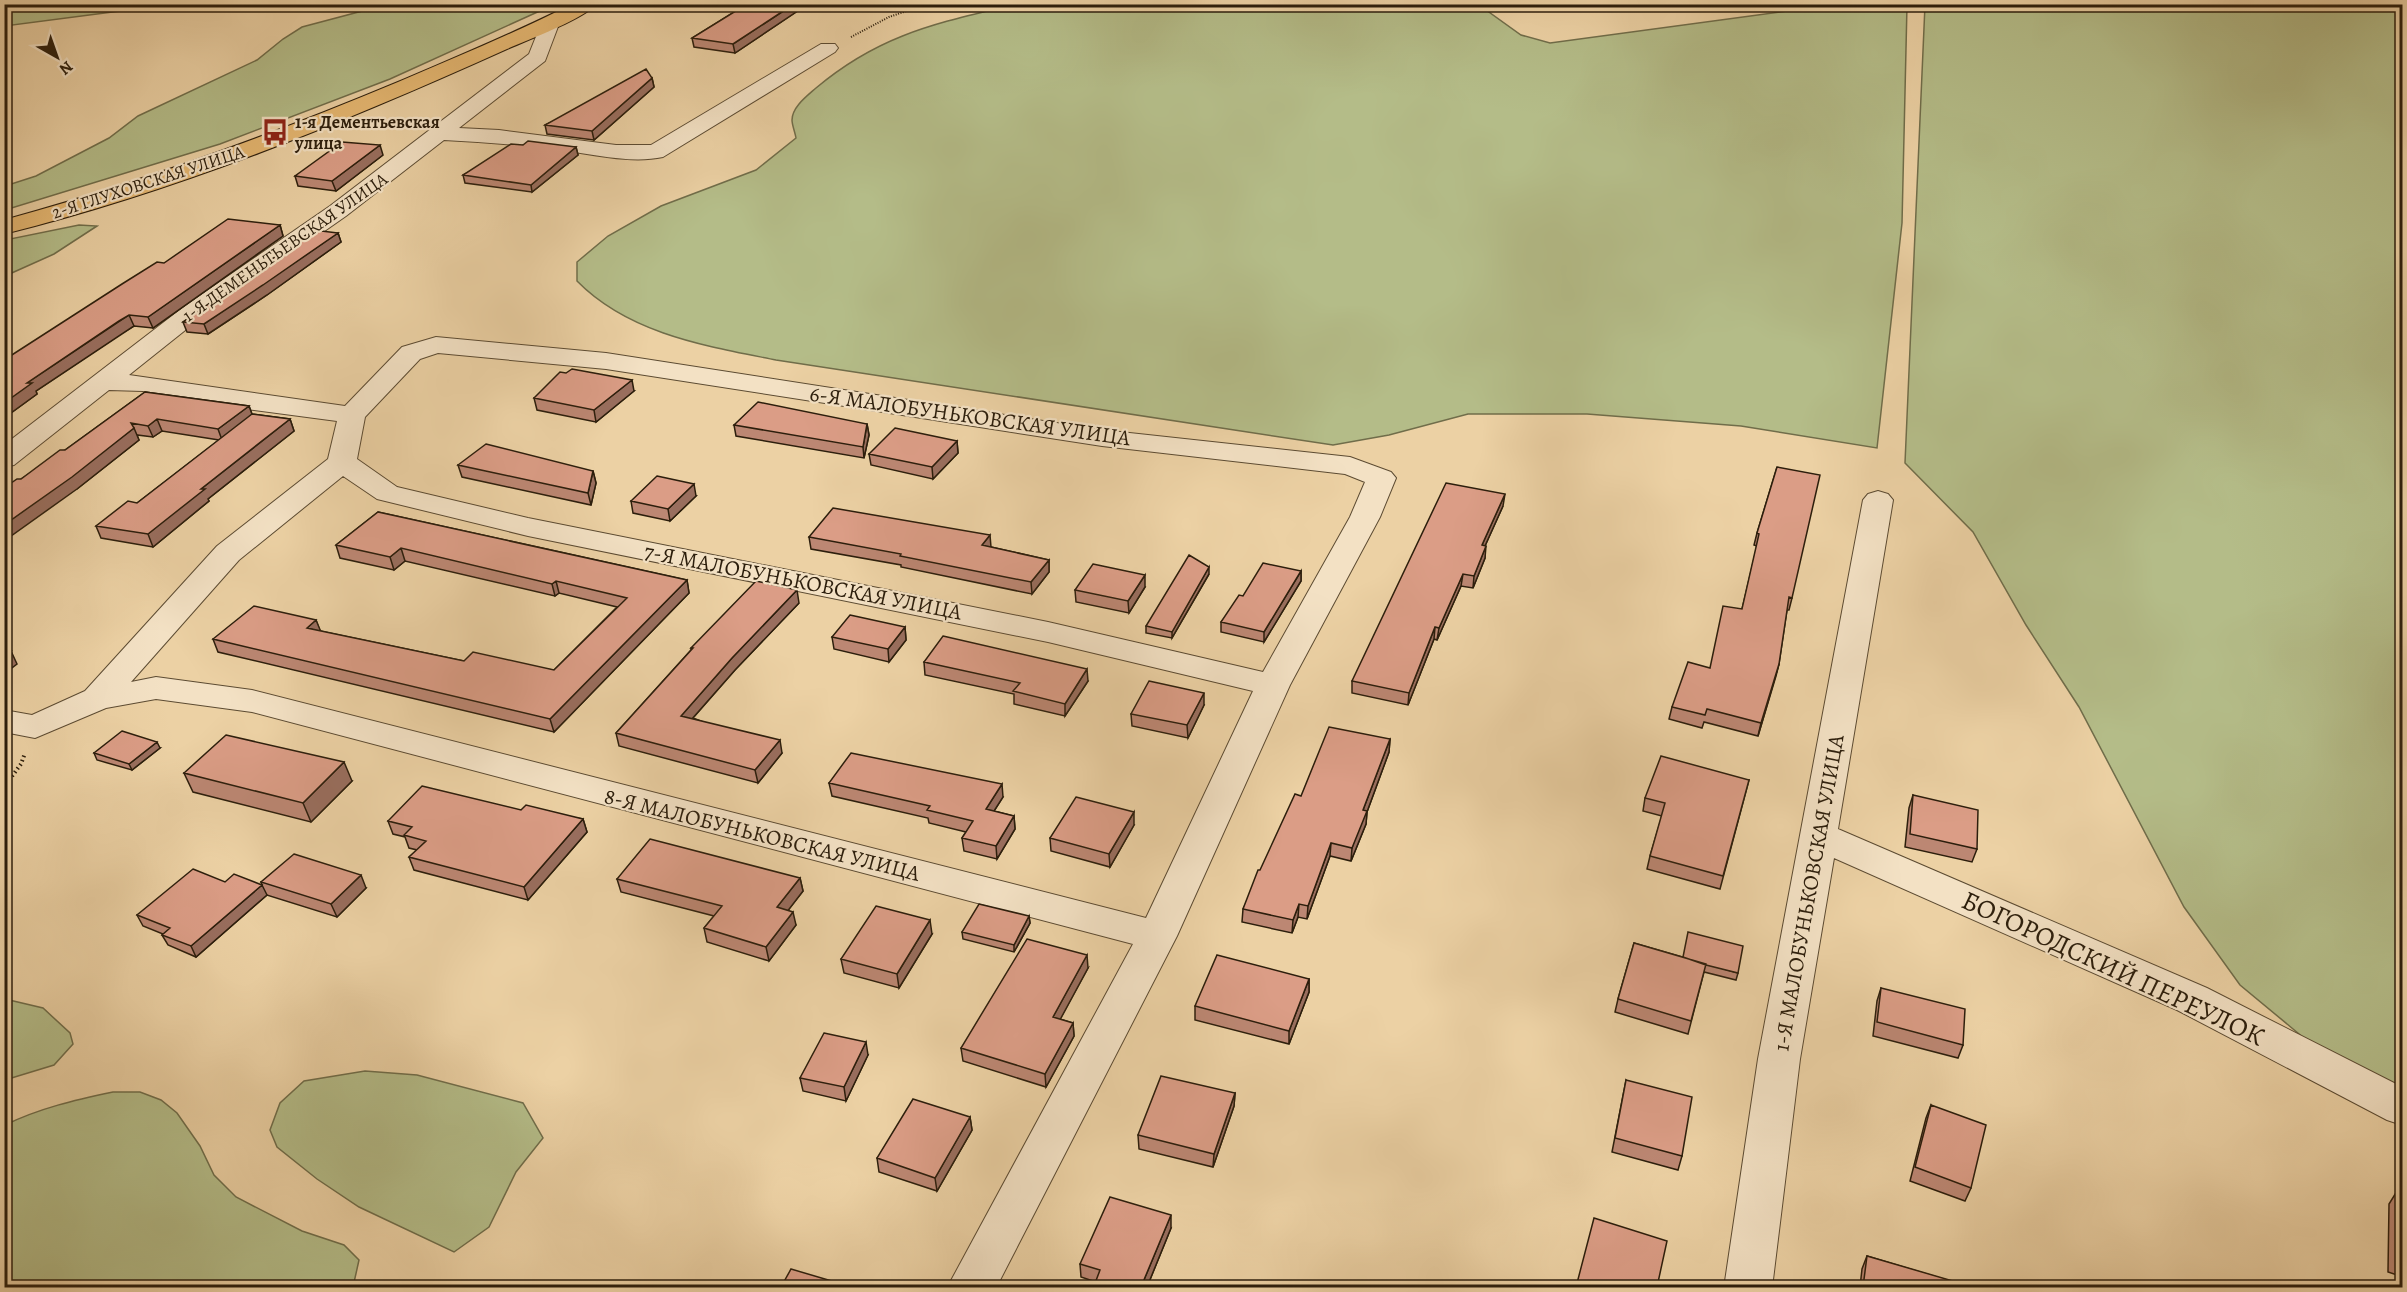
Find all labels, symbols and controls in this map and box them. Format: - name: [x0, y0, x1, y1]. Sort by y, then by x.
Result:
- north arrow: [27, 27, 87, 87]
- text: N: [54, 56, 78, 80]
- place label: 1-я Дементьевская улица: [294, 110, 440, 155]
- bus stop icon: 1-я Дементьевская улица: [260, 117, 290, 147]
- street label: 2-Я ГЛУХОВСКАЯ УЛИЦА: [49, 139, 248, 224]
- street label: 1-Я ДЕМЕНЬТЬЕВСКАЯ УЛИЦА: [178, 167, 393, 327]
- street label: 6-Я МАЛОБУНЬКОВСКАЯ УЛИЦА: [808, 379, 1134, 454]
- street label: 7-Я МАЛОБУНЬКОВСКАЯ УЛИЦА: [642, 536, 965, 628]
- street label: 1-Я МАЛОБУНЬКОВСКАЯ УЛИЦА: [1766, 731, 1852, 1054]
- street label: 8-Я МАЛОБУНЬКОВСКАЯ УЛИЦА: [601, 781, 924, 889]
- street label: БОГОРОДСКИЙ ПЕРЕУЛОК: [1956, 882, 2270, 1054]

